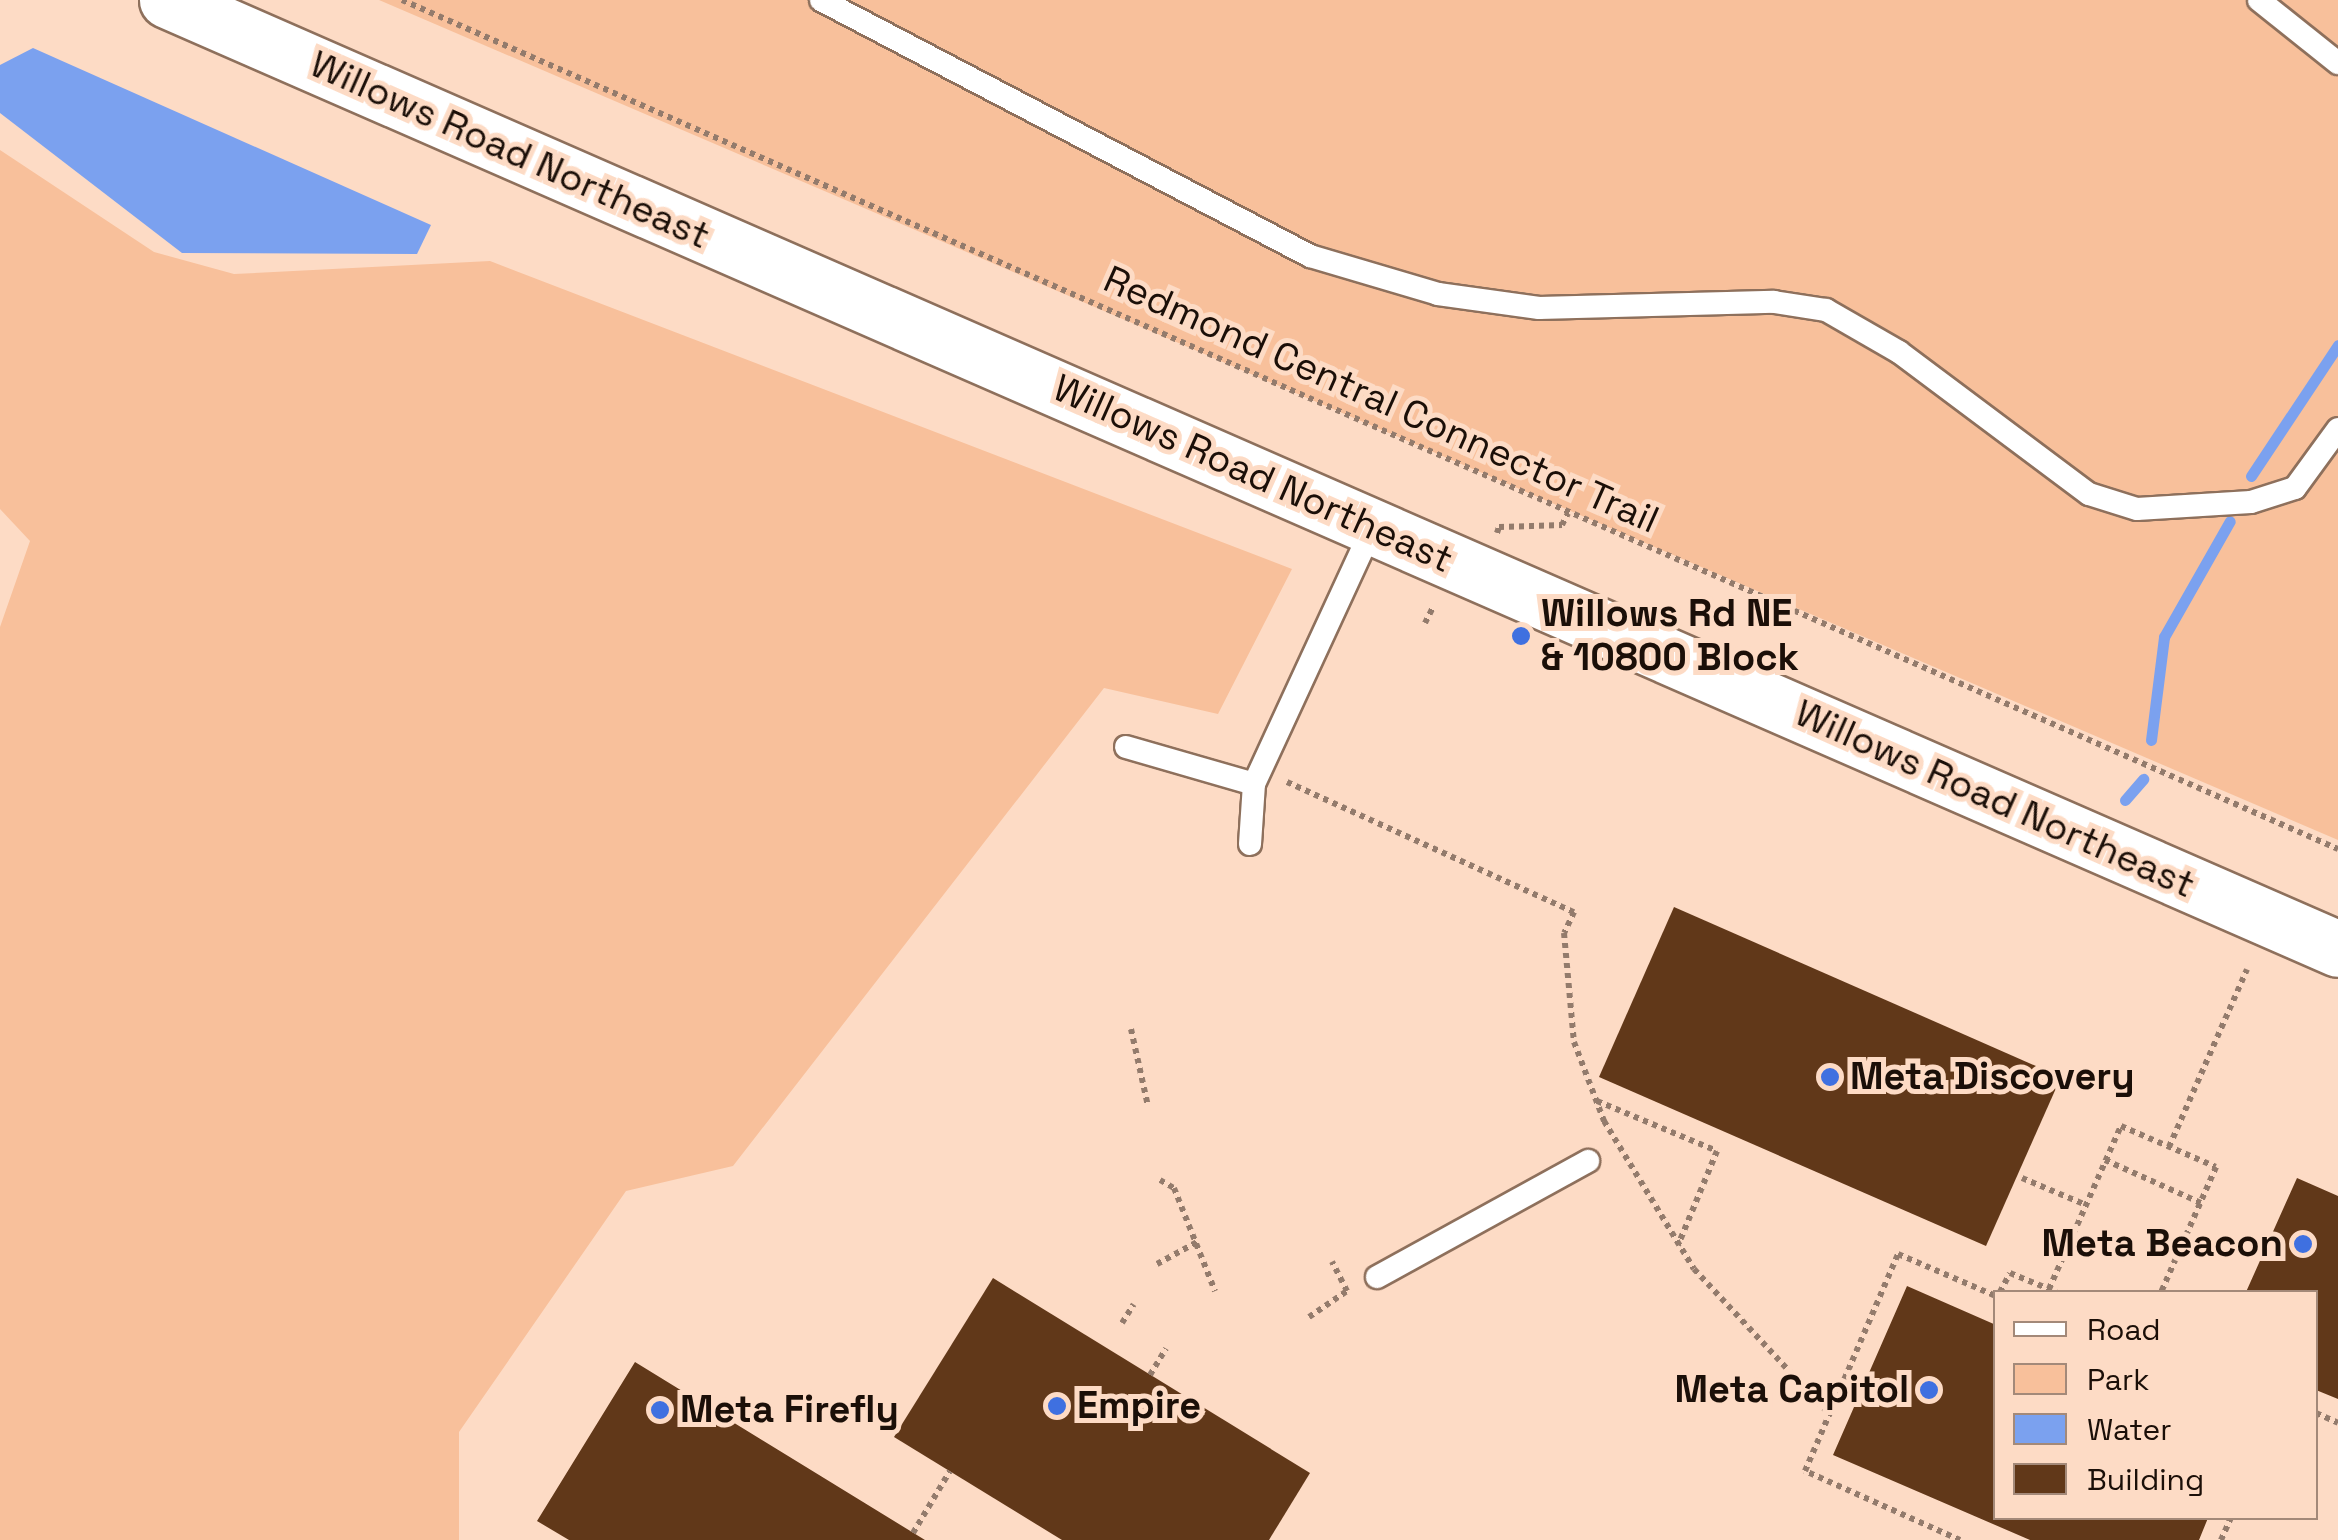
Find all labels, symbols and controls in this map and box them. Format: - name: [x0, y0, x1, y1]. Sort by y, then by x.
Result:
- street label: Willows Road Northeast: [303, 41, 717, 259]
- street label: Redmond Central Connector Trail: [1096, 256, 1666, 544]
- street label: Willows Road Northeast: [1046, 365, 1460, 583]
- place label: Willows Rd NE & 10800 Block: [1541, 591, 1799, 680]
- marker: Willows Rd NE & 10800 Block: [1510, 625, 1532, 647]
- street label: Willows Road Northeast: [1788, 690, 2202, 908]
- place label: Meta Discovery: [1850, 1054, 2135, 1100]
- marker: Meta Discovery: [1819, 1066, 1841, 1088]
- place label: Meta Beacon: [2042, 1221, 2283, 1267]
- marker: Meta Beacon: [2292, 1233, 2314, 1255]
- legend: [1993, 1290, 2318, 1520]
- text: Road: [2087, 1310, 2161, 1349]
- text: Park: [2087, 1360, 2149, 1399]
- place label: Meta Capitol: [1674, 1367, 1909, 1413]
- marker: Meta Capitol: [1918, 1379, 1940, 1401]
- place label: Empire: [1077, 1383, 1201, 1429]
- place label: Meta Firefly: [680, 1387, 899, 1433]
- marker: Empire: [1046, 1395, 1068, 1417]
- marker: Meta Firefly: [649, 1399, 671, 1421]
- text: Water: [2087, 1410, 2172, 1449]
- text: Building: [2087, 1460, 2204, 1499]

